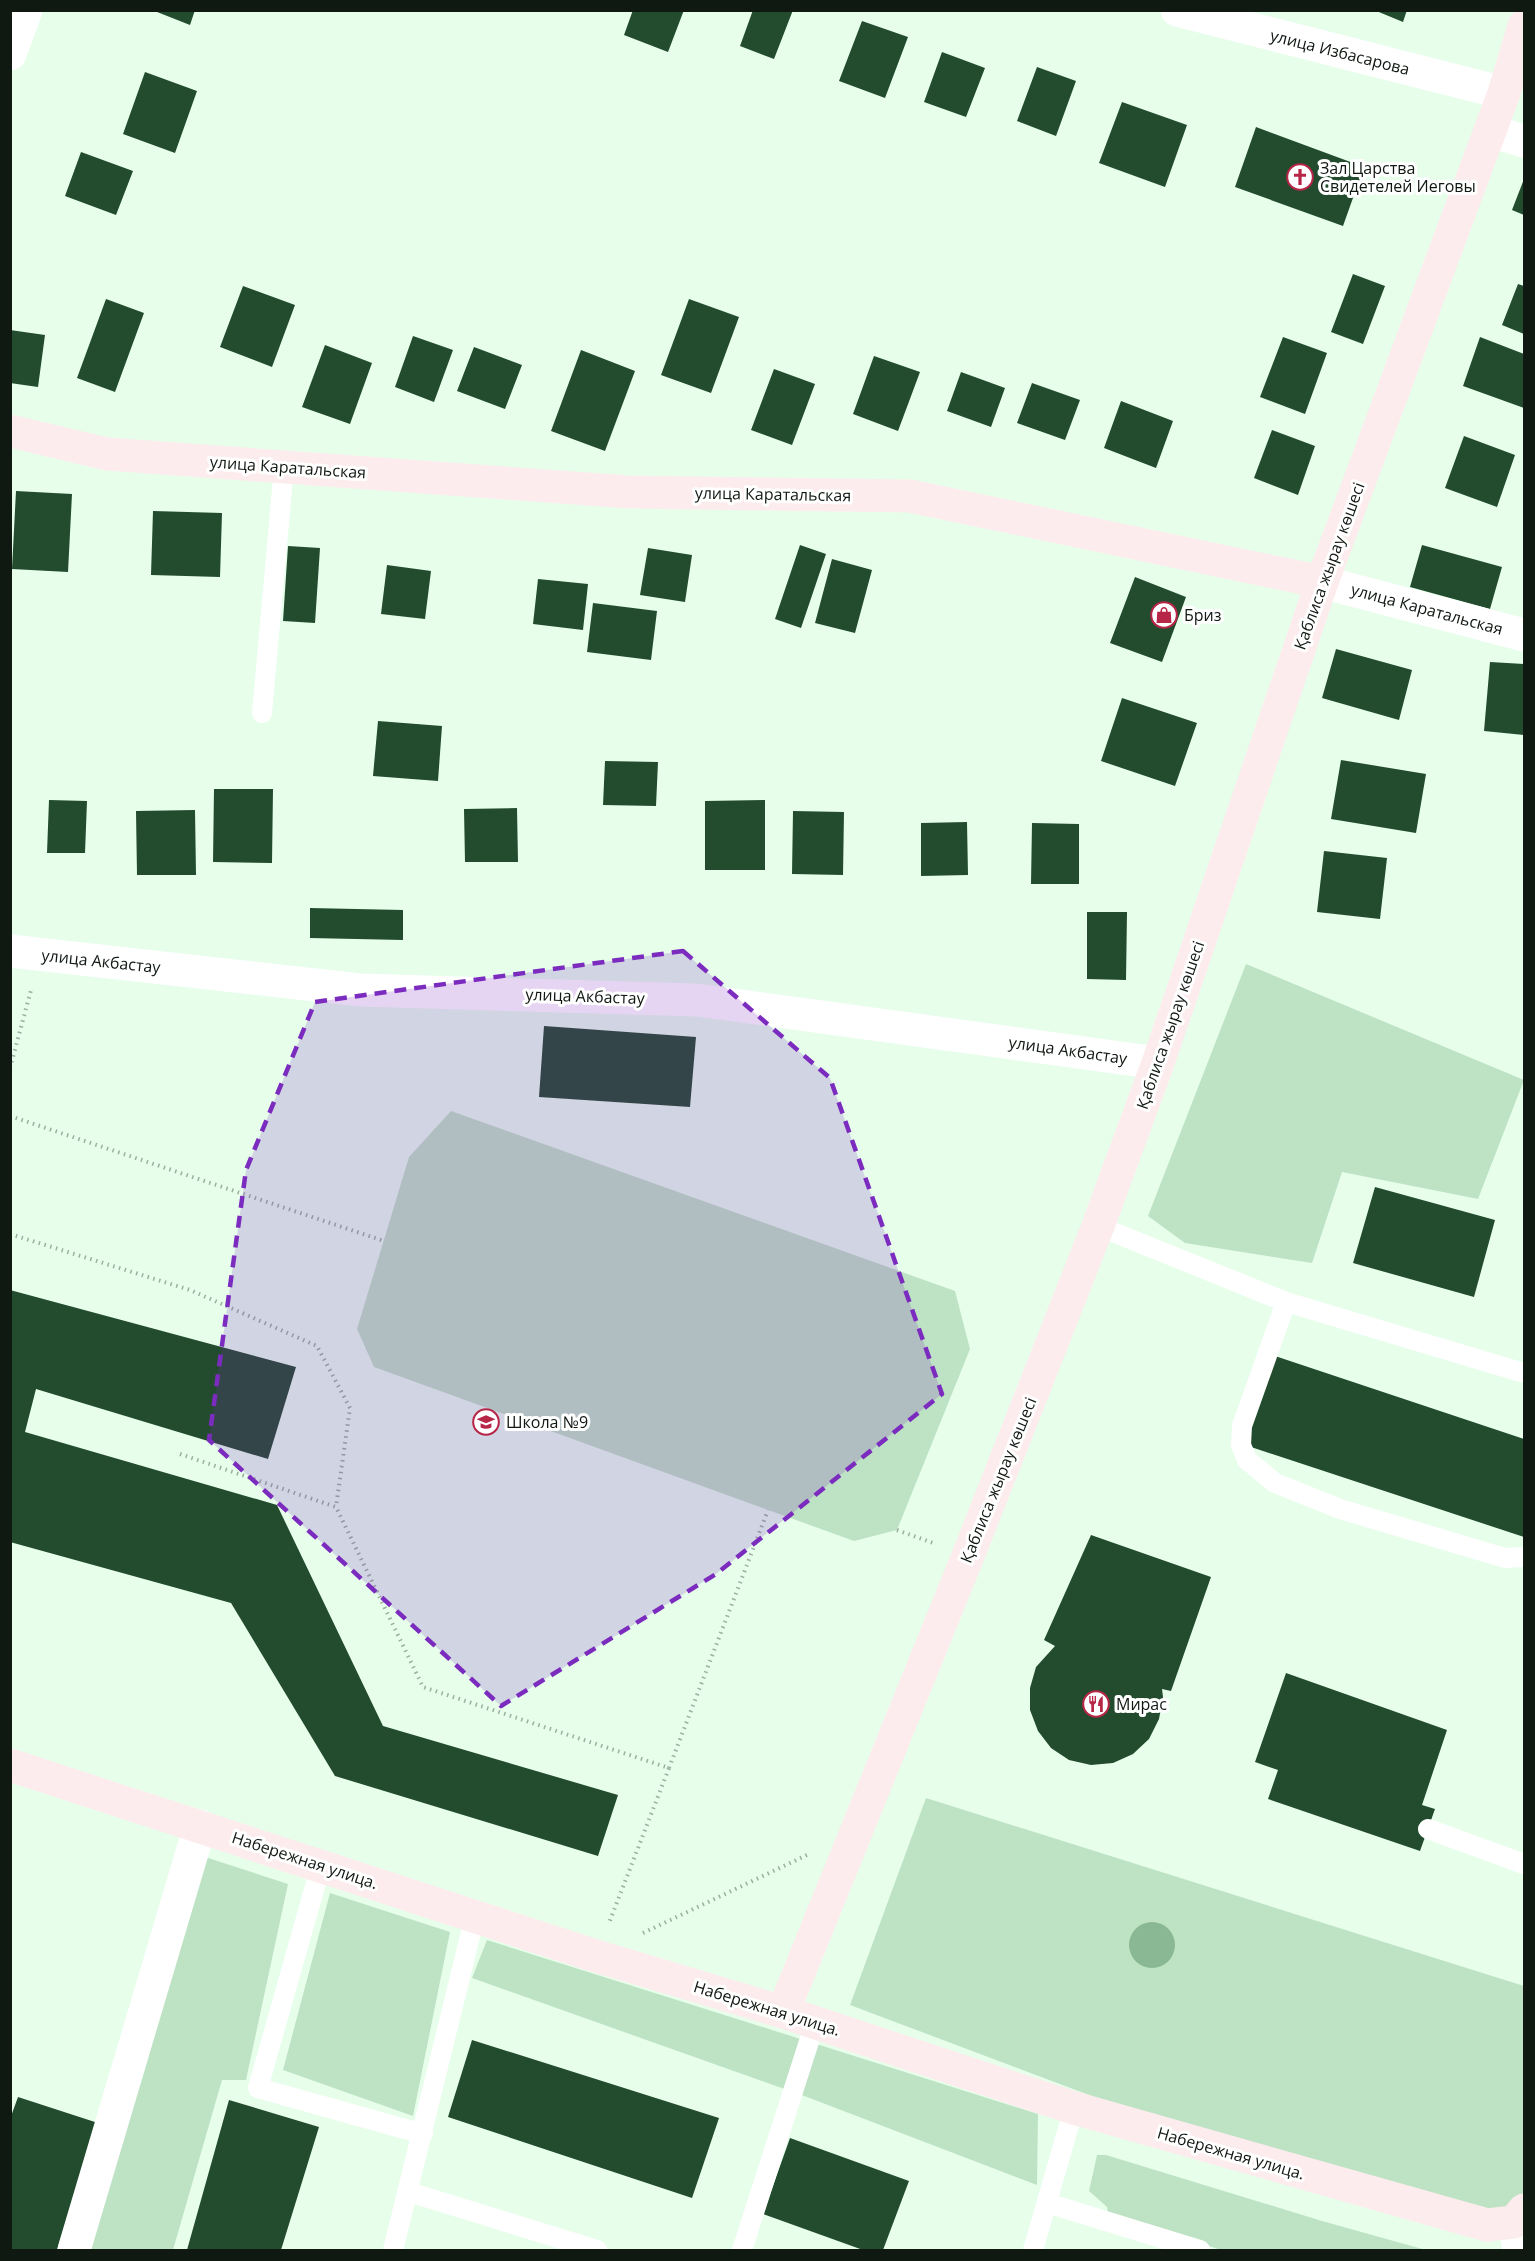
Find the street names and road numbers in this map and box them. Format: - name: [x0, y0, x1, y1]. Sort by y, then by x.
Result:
- street label: улица Избасарова: [1268, 24, 1412, 80]
- street label: улица Каратальская: [209, 451, 367, 483]
- street label: Қаблиса жырау көшесі: [1288, 479, 1370, 653]
- street label: улица Каратальская: [695, 482, 851, 506]
- street label: улица Каратальская: [1349, 578, 1505, 640]
- street label: Қаблиса жырау көшесі: [1131, 938, 1209, 1112]
- street label: улица Акбастау: [41, 944, 162, 978]
- street label: улица Акбастау: [525, 983, 646, 1009]
- street label: улица Акбастау: [1007, 1031, 1130, 1069]
- street label: Қаблиса жырау көшесі: [955, 1394, 1041, 1566]
- street label: Набережная улица.: [229, 1826, 381, 1894]
- street label: Набережная улица.: [691, 1975, 843, 2041]
- street label: Набережная улица.: [1155, 2121, 1307, 2185]

